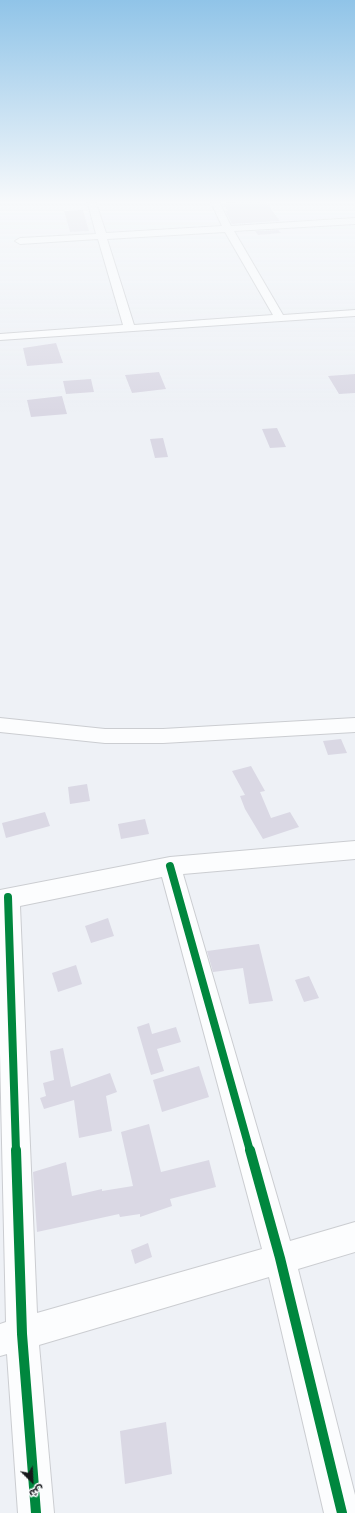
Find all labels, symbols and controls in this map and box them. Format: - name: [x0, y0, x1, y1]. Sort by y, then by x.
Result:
- north arrow: [12, 1461, 52, 1501]
- text: ش: [27, 1482, 47, 1501]

